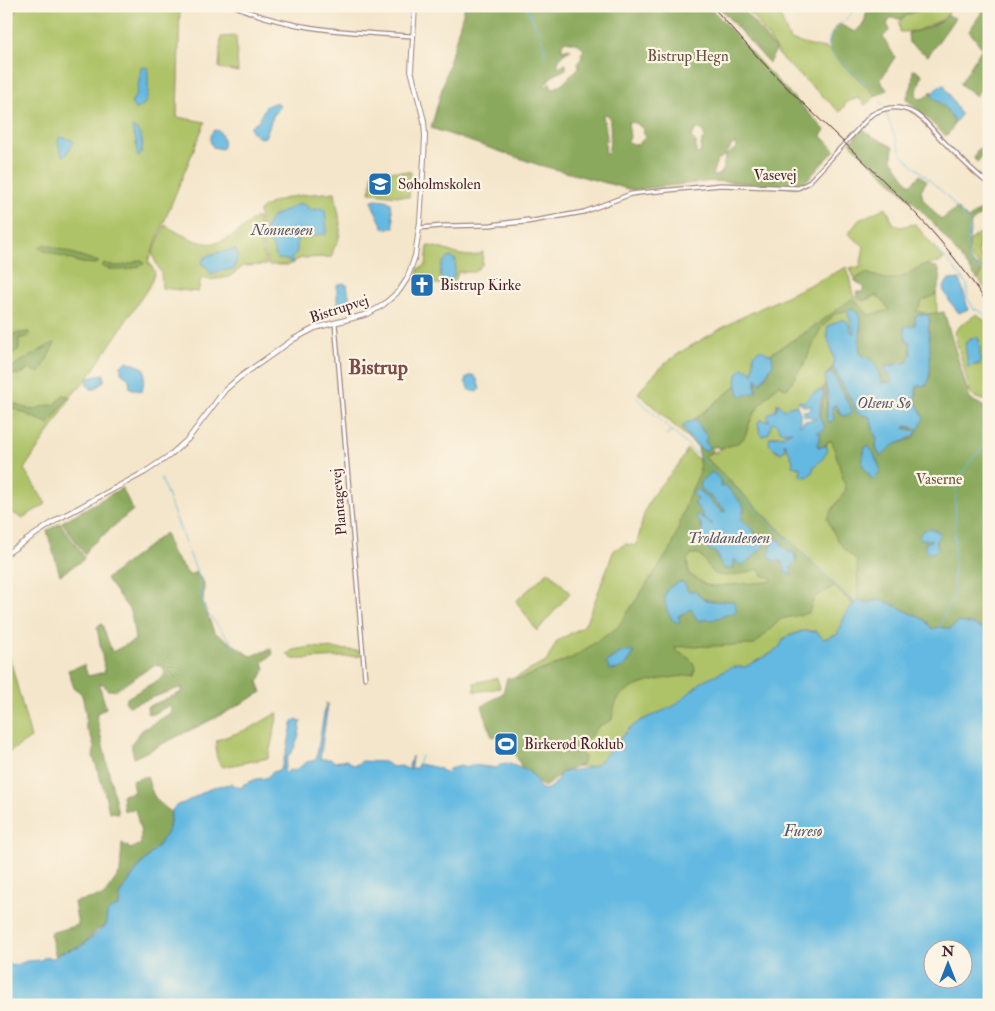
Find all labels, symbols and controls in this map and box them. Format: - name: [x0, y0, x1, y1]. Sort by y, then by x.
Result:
- park label: Bistrup Hegn: [647, 47, 729, 67]
- street label: Vasevej: [753, 166, 797, 185]
- school or university icon: Søholmskolen: [367, 171, 393, 197]
- place label: Søholmskolen: [398, 175, 481, 194]
- water label: Nonnesøen: [250, 220, 313, 240]
- church icon: Bistrup Kirke: [409, 272, 435, 298]
- place label: Bistrup Kirke: [440, 276, 521, 296]
- street label: Bistrupvej: [307, 291, 371, 328]
- district label: Bistrup: [348, 355, 408, 381]
- water label: Olsens Sø: [857, 393, 911, 413]
- street label: Plantagevej: [327, 468, 351, 536]
- park label: Vaserne: [916, 470, 962, 489]
- water label: Troldandesøen: [688, 528, 770, 548]
- sports icon: Birkerød Roklub: [493, 731, 519, 757]
- place label: Birkerød Roklub: [524, 735, 624, 754]
- water label: Furesø: [782, 821, 823, 841]
- north arrow: [922, 938, 972, 988]
- text: N: [941, 943, 955, 960]

